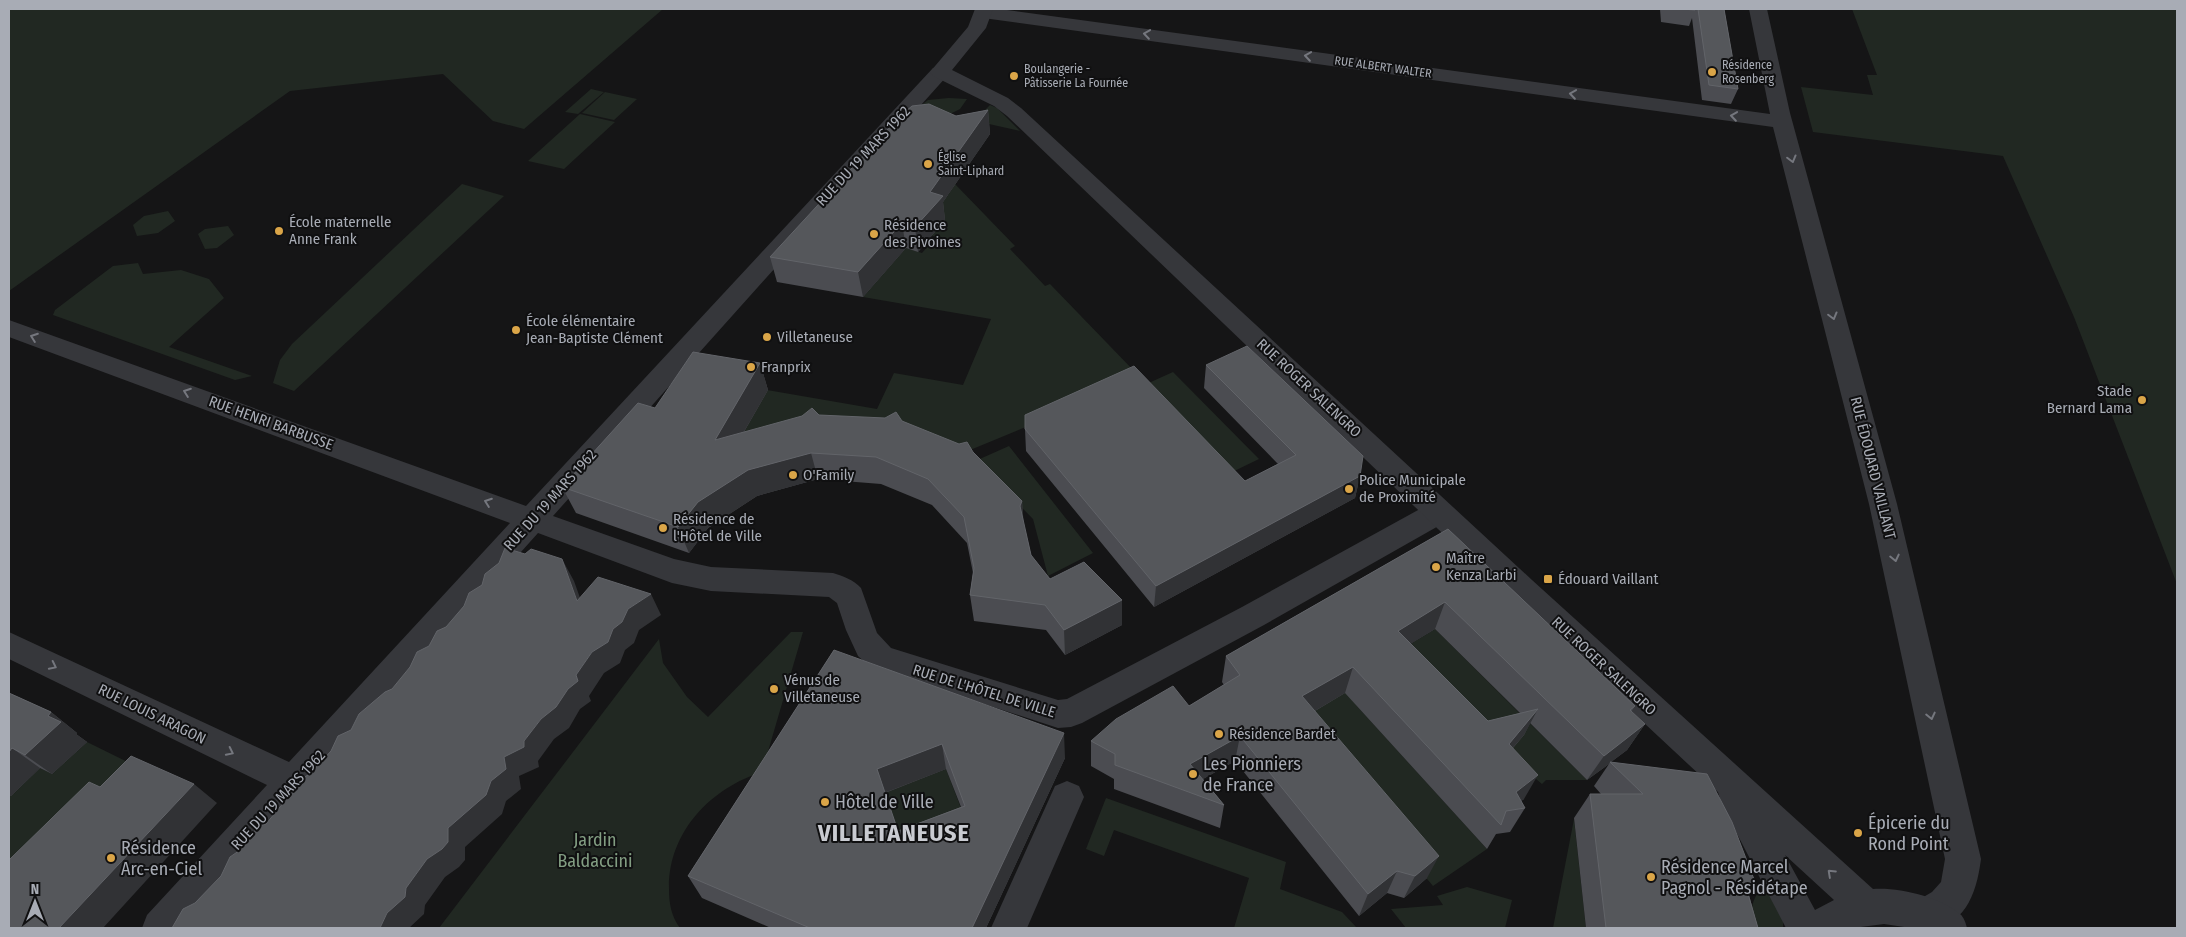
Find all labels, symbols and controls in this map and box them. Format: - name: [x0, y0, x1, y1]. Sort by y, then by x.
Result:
- one-way arrow: [1143, 29, 1151, 40]
- one-way arrow: [1304, 52, 1312, 62]
- street label: RUE ALBERT WALTER: [1334, 53, 1433, 81]
- place label: Résidence Rosenberg: [1722, 58, 1774, 86]
- place label: Boulangerie - Pâtisserie La Fournée: [1024, 62, 1128, 90]
- marker: Résidence Rosenberg: [1706, 66, 1718, 78]
- marker: Boulangerie - Pâtisserie La Fournée: [1008, 70, 1020, 82]
- one-way arrow: [1569, 89, 1577, 99]
- street label: RUE DU 19 MARS 1962: [812, 102, 914, 210]
- one-way arrow: [1730, 111, 1738, 122]
- place label: Église Saint-Liphard: [938, 149, 1004, 178]
- one-way arrow: [1786, 154, 1797, 163]
- marker: Église Saint-Liphard: [922, 158, 934, 170]
- place label: École maternelle Anne Frank: [289, 213, 391, 248]
- place label: Résidence des Pivoines: [884, 216, 961, 251]
- marker: École maternelle Anne Frank: [273, 225, 285, 237]
- marker: Résidence des Pivoines: [868, 228, 880, 240]
- one-way arrow: [1828, 311, 1838, 319]
- place label: École élémentaire Jean-Baptiste Clément: [526, 312, 663, 347]
- marker: École élémentaire Jean-Baptiste Clément: [510, 324, 522, 336]
- place label: Villetaneuse: [777, 328, 853, 346]
- marker: Villetaneuse: [761, 331, 773, 343]
- one-way arrow: [31, 333, 39, 343]
- street label: RUE ROGER SALENGRO: [1253, 335, 1365, 441]
- place label: Franprix: [761, 358, 811, 376]
- marker: Franprix: [745, 361, 757, 373]
- place label: Stade Bernard Lama: [2047, 382, 2132, 417]
- one-way arrow: [183, 388, 192, 398]
- street label: RUE HENRI BARBUSSE: [206, 392, 336, 454]
- marker: Stade Bernard Lama: [2136, 394, 2148, 406]
- street label: RUE ÉDOUARD VAILLANT: [1847, 395, 1899, 541]
- street label: RUE DU 19 MARS 1962: [500, 445, 600, 554]
- place label: O'Family: [803, 466, 855, 484]
- marker: O'Family: [787, 469, 799, 481]
- place label: Police Municipale de Proximité: [1359, 471, 1466, 506]
- marker: Police Municipale de Proximité: [1343, 483, 1355, 495]
- one-way arrow: [484, 498, 493, 508]
- place label: Résidence de l'Hôtel de Ville: [673, 510, 762, 545]
- marker: Résidence de l'Hôtel de Ville: [657, 522, 669, 534]
- place label: Maître Kenza Larbi: [1446, 549, 1517, 584]
- one-way arrow: [1889, 553, 1900, 562]
- marker: Maître Kenza Larbi: [1430, 561, 1442, 573]
- place label: Édouard Vaillant: [1558, 570, 1659, 588]
- marker: Édouard Vaillant: [1542, 573, 1554, 585]
- street label: RUE ROGER SALENGRO: [1548, 613, 1660, 719]
- one-way arrow: [48, 660, 57, 670]
- street label: RUE DE L'HÔTEL DE VILLE: [911, 661, 1057, 721]
- place label: Vénus de Villetaneuse: [784, 671, 860, 706]
- street label: RUE LOUIS ARAGON: [95, 680, 209, 748]
- marker: Vénus de Villetaneuse: [768, 683, 780, 695]
- one-way arrow: [1925, 712, 1936, 721]
- place label: Résidence Bardet: [1229, 725, 1336, 743]
- marker: Résidence Bardet: [1213, 728, 1225, 740]
- one-way arrow: [225, 746, 234, 756]
- street label: RUE DU 19 MARS 1962: [227, 746, 329, 854]
- place label: Les Pionniers de France: [1203, 753, 1301, 796]
- marker: Les Pionniers de France: [1187, 768, 1199, 780]
- place label: Hôtel de Ville: [835, 791, 934, 813]
- marker: Hôtel de Ville: [819, 796, 831, 808]
- place label: Épicerie du Rond Point: [1868, 811, 1950, 855]
- district label: VILLETANEUSE: [817, 819, 970, 847]
- marker: Épicerie du Rond Point: [1852, 827, 1864, 839]
- park label: Jardin Baldaccini: [557, 829, 633, 872]
- place label: Résidence Arc-en-Ciel: [121, 837, 202, 880]
- marker: Résidence Arc-en-Ciel: [105, 852, 117, 864]
- place label: Résidence Marcel Pagnol - Résidétape: [1661, 856, 1808, 899]
- one-way arrow: [1827, 870, 1836, 879]
- marker: Résidence Marcel Pagnol - Résidétape: [1645, 871, 1657, 883]
- north arrow: [10, 877, 60, 927]
- text: N: [31, 881, 39, 898]

